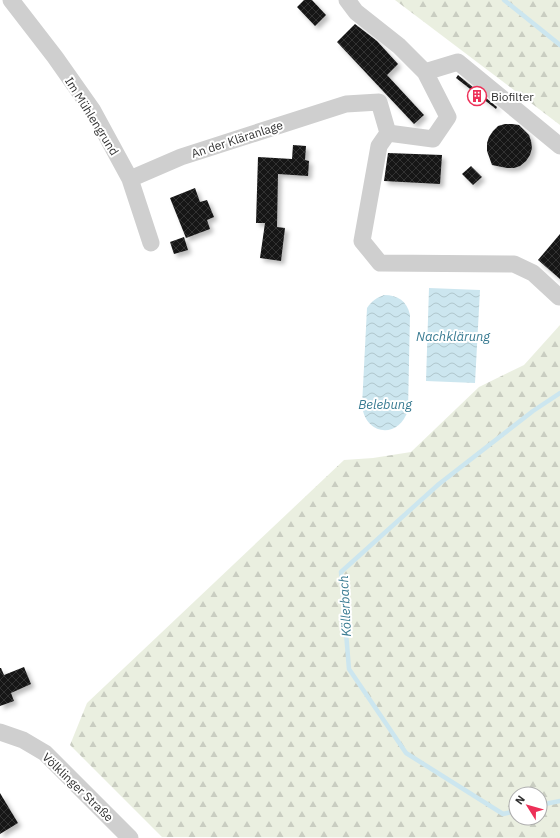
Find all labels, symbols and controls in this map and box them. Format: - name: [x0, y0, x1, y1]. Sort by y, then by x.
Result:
- street label: Im Mühlengrund: [62, 74, 122, 158]
- building icon: Biofilter: [466, 85, 488, 107]
- place label: Biofilter: [491, 89, 534, 104]
- street label: An der Kläranlage: [189, 117, 285, 161]
- water label: Nachklärung: [416, 328, 491, 345]
- water label: Belebung: [358, 396, 413, 413]
- water label: Köllerbach: [335, 575, 355, 637]
- street label: Völklinger Straße: [39, 749, 117, 825]
- north arrow: [508, 786, 548, 826]
- text: N: [512, 793, 528, 807]

